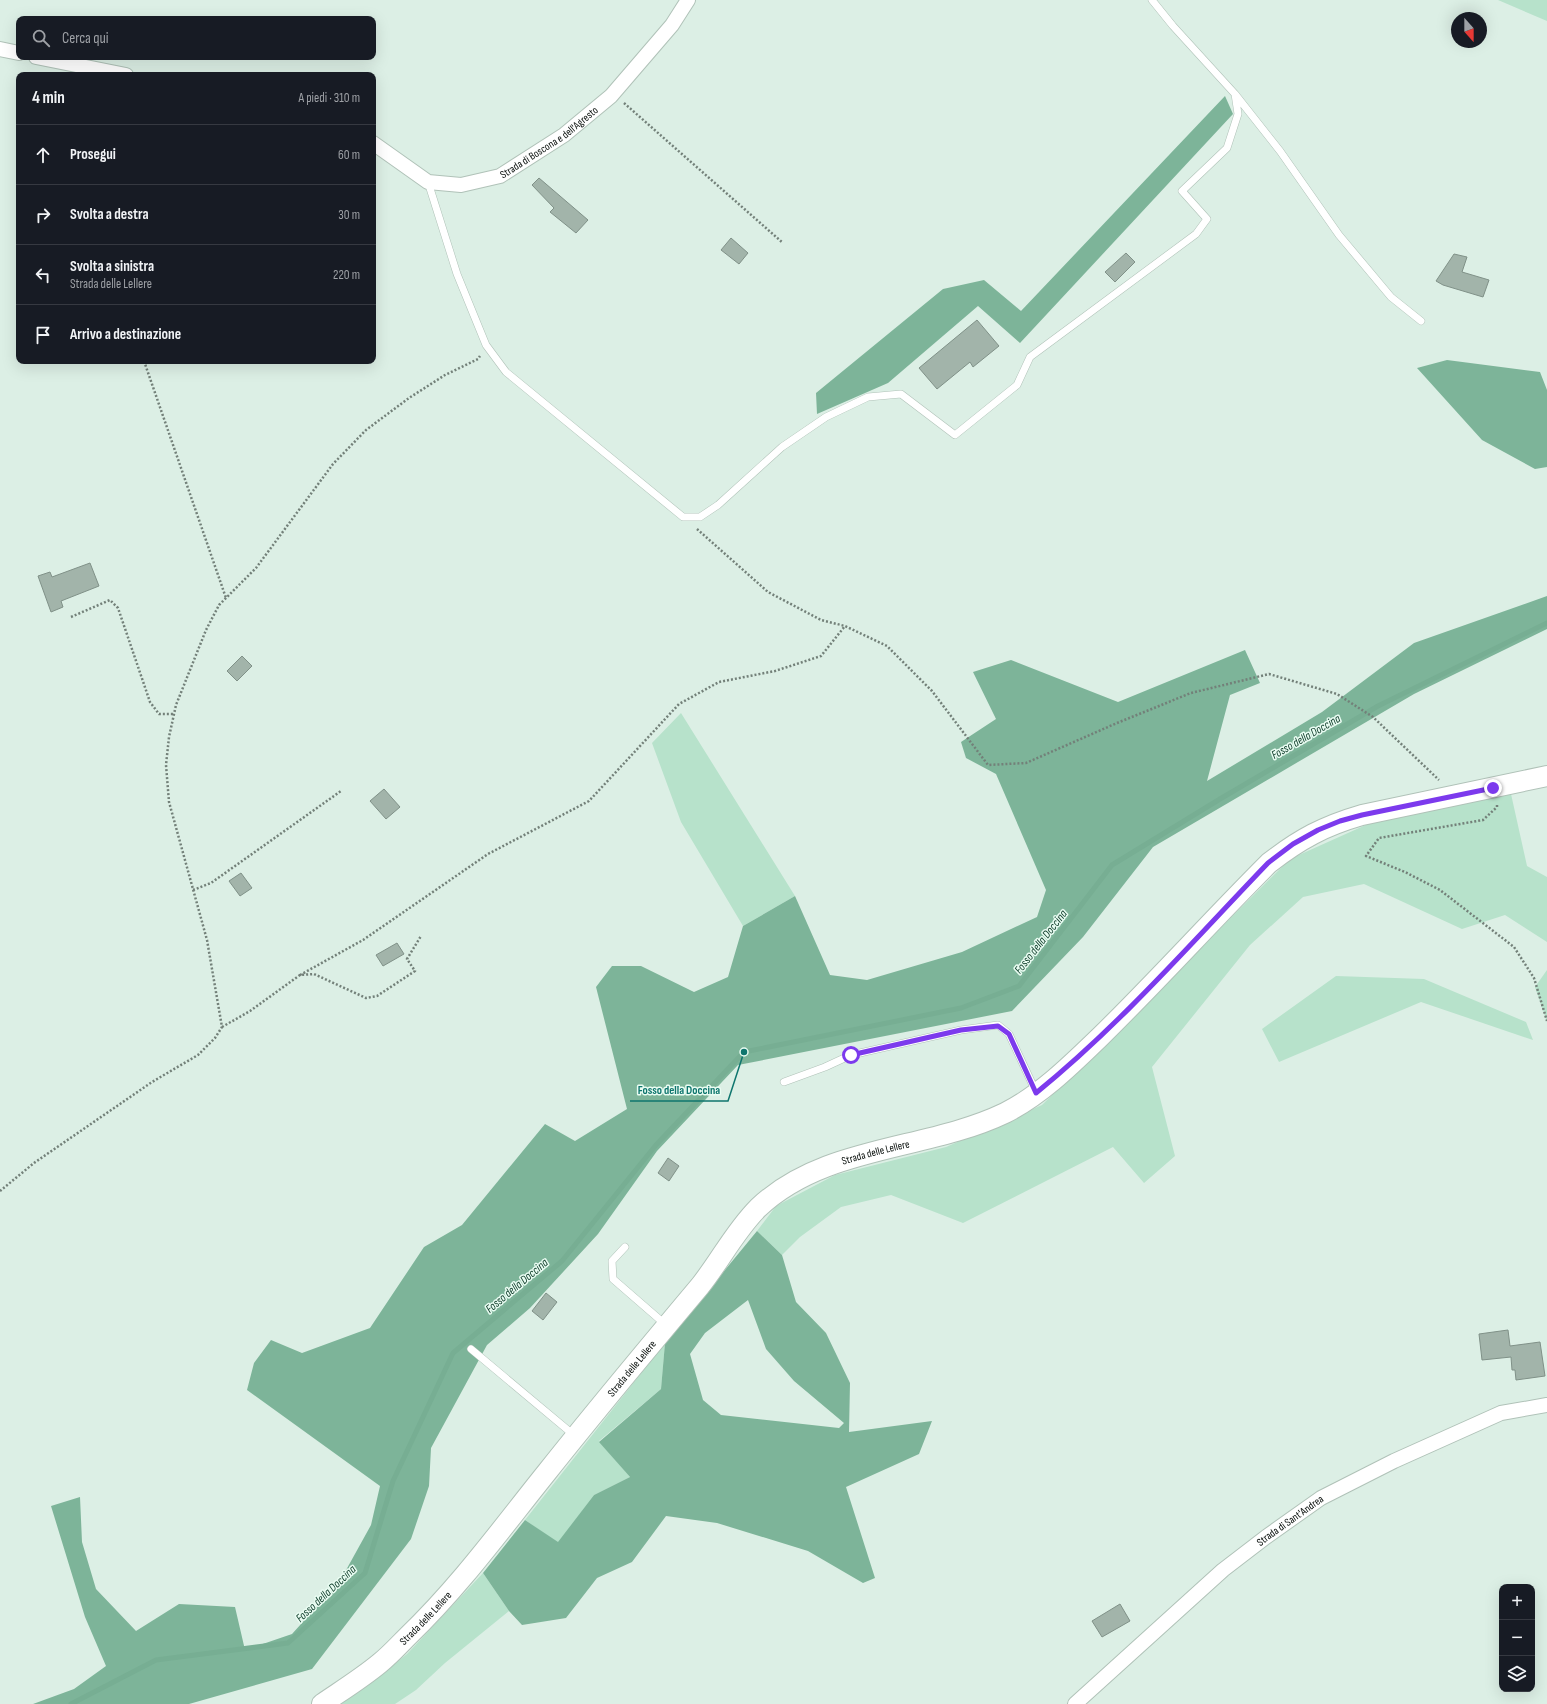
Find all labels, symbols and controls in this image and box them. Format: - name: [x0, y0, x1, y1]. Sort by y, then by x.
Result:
- north arrow: [1451, 12, 1487, 48]
- search box: [16, 16, 376, 60]
- icon: search: [30, 27, 52, 49]
- text: Cerca qui: [62, 29, 109, 48]
- text: 4 min: [32, 88, 65, 108]
- text: A piedi · 310 m: [299, 90, 360, 106]
- street label: Strada di Boscona e dell'Agresto: [497, 103, 601, 181]
- icon: ahead: [32, 144, 54, 166]
- text: Prosegui: [70, 145, 116, 164]
- text: 60 m: [338, 147, 360, 163]
- icon: right: [32, 204, 54, 226]
- text: Svolta a destra: [70, 205, 149, 224]
- text: 30 m: [338, 207, 360, 223]
- text: Svolta a sinistra: [70, 257, 154, 276]
- icon: left: [32, 264, 54, 286]
- text: 220 m: [333, 267, 360, 283]
- text: Strada delle Lellere: [70, 276, 152, 292]
- icon: arrive: [32, 324, 54, 346]
- text: Arrivo a destinazione: [70, 325, 181, 344]
- water label: Fosso della Doccina: [1269, 711, 1343, 763]
- route end: [1484, 779, 1502, 797]
- water label: Fosso della Doccina: [1011, 907, 1071, 977]
- route start: [842, 1046, 860, 1064]
- callout: Fosso della Doccina: [630, 1077, 728, 1101]
- text: Fosso della Doccina: [638, 1083, 720, 1098]
- street label: Strada delle Lellere: [840, 1137, 911, 1167]
- water label: Fosso della Doccina: [483, 1255, 551, 1317]
- street label: Strada delle Lellere: [604, 1337, 659, 1399]
- street label: Strada di Sant'Andrea: [1254, 1492, 1326, 1548]
- water label: Fosso della Doccina: [293, 1562, 359, 1626]
- map controls: [1499, 1584, 1535, 1692]
- button: +: [1499, 1584, 1535, 1620]
- street label: Strada delle Lellere: [397, 1588, 454, 1647]
- button: −: [1499, 1620, 1535, 1656]
- button: layers: [1499, 1656, 1535, 1692]

